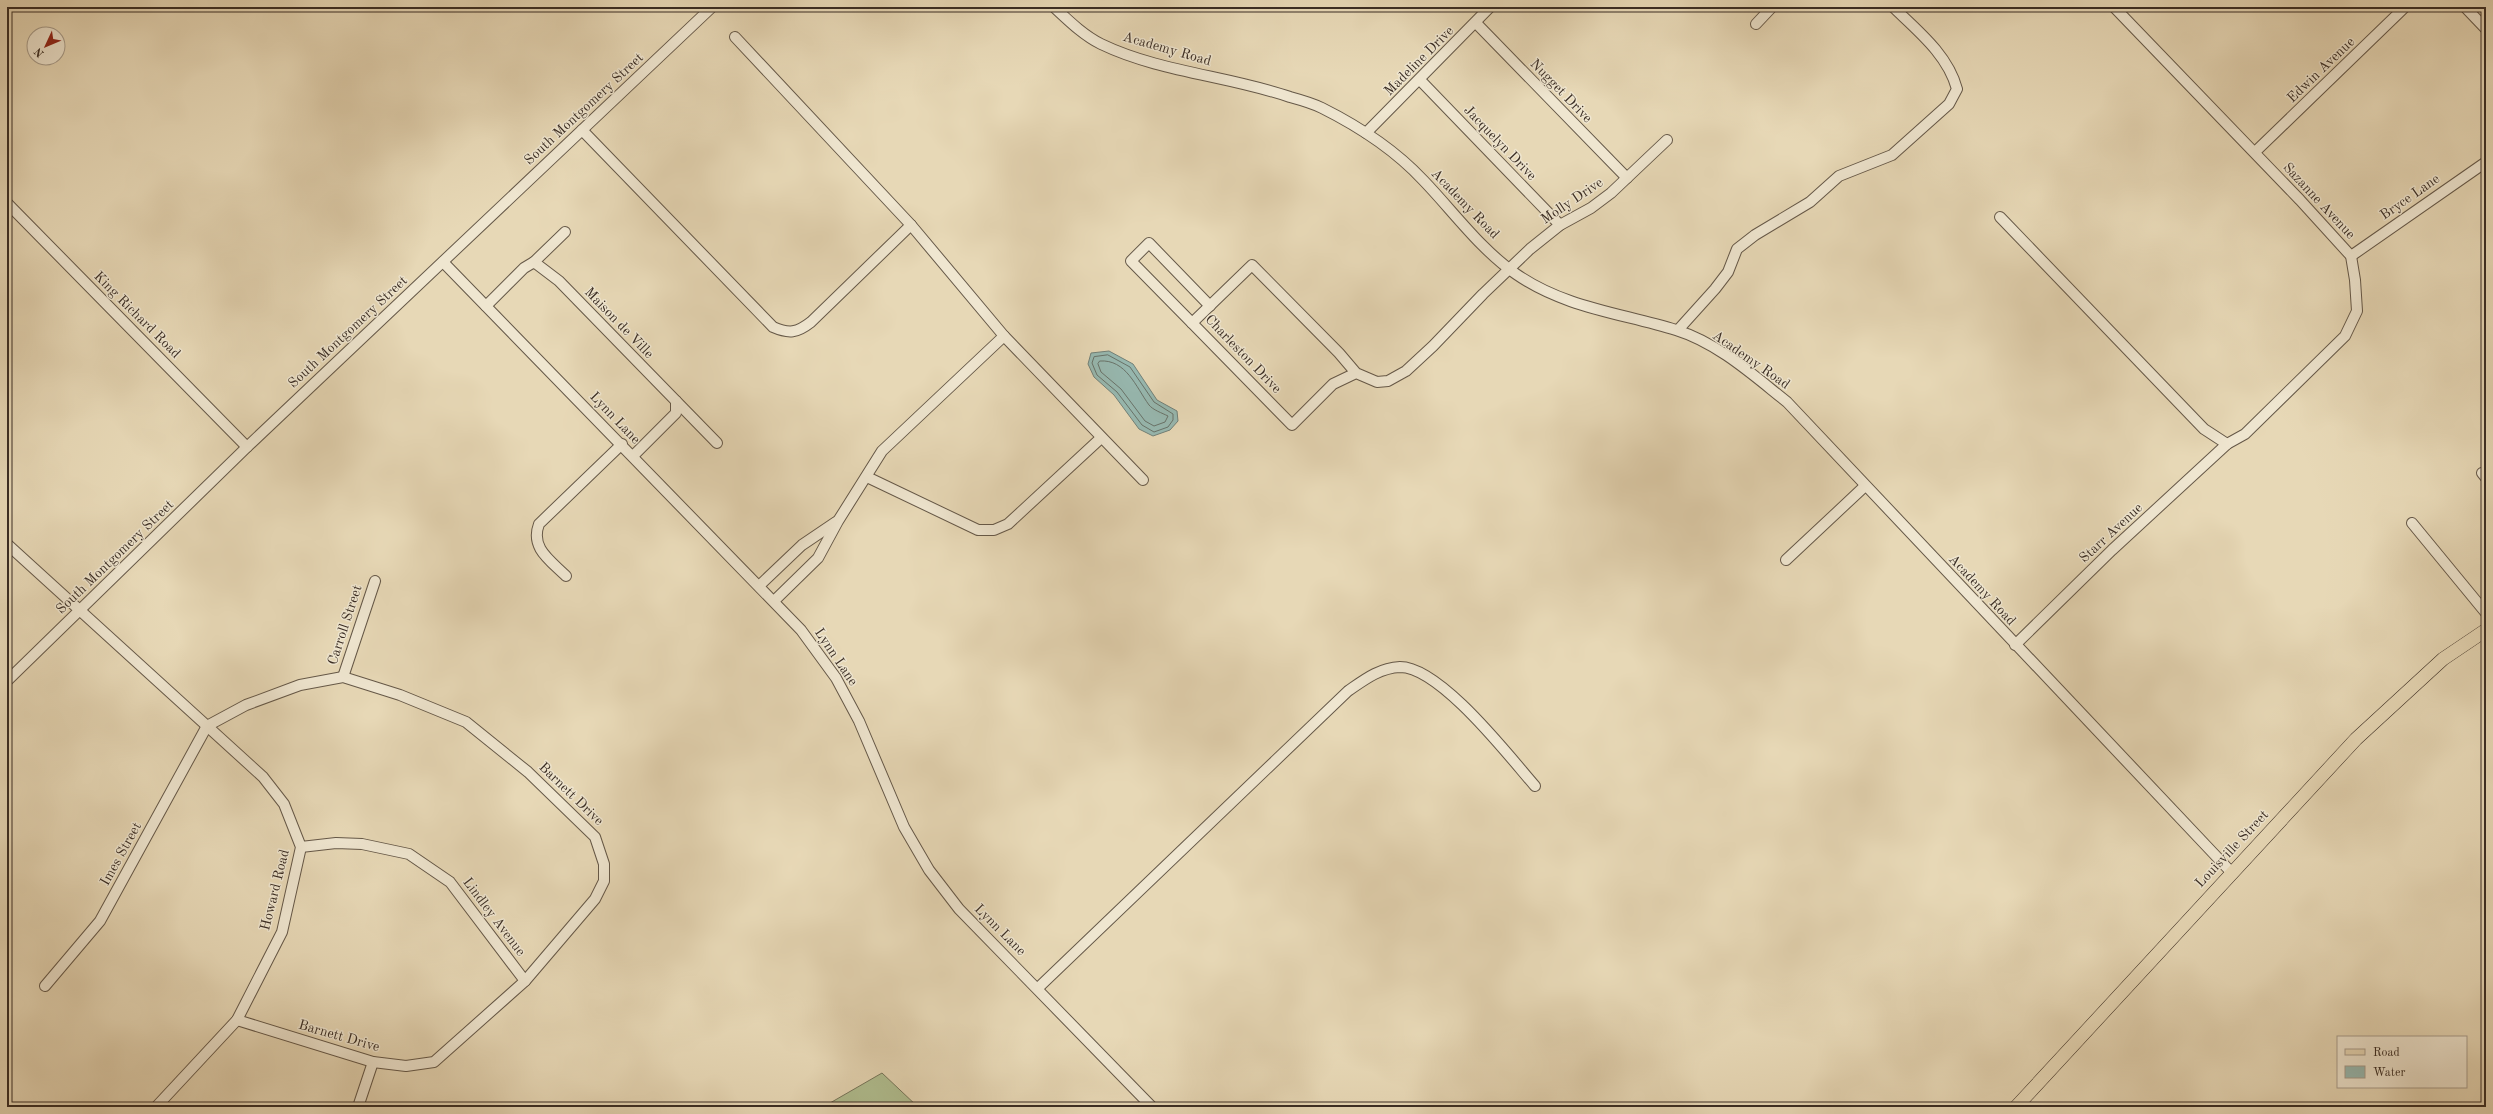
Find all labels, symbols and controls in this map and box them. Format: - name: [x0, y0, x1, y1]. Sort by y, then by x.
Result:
- street label: Madeline Drive: [1382, 24, 1456, 98]
- north arrow: [26, 26, 66, 66]
- street label: Academy Road: [1121, 30, 1213, 68]
- street label: Edwin Avenue: [2285, 35, 2357, 105]
- text: N: [33, 45, 47, 59]
- street label: South Montgomery Street: [522, 50, 646, 168]
- street label: Nugget Drive: [1527, 57, 1595, 125]
- street label: Jacquelyn Drive: [1461, 103, 1539, 183]
- street label: Sazanne Avenue: [2280, 160, 2358, 242]
- street label: Academy Road: [1428, 166, 1502, 242]
- street label: Bryce Lane: [2378, 171, 2442, 223]
- street label: Molly Drive: [1539, 175, 1605, 227]
- street label: King Richard Road: [91, 269, 183, 361]
- street label: South Montgomery Street: [286, 273, 410, 391]
- street label: Maison de Ville: [582, 285, 656, 361]
- street label: Charleston Drive: [1202, 312, 1284, 396]
- street label: Academy Road: [1710, 328, 1792, 392]
- street label: Lynn Lane: [587, 389, 643, 447]
- street label: South Montgomery Street: [54, 497, 176, 617]
- street label: Starr Avenue: [2077, 500, 2145, 566]
- street label: Academy Road: [1946, 552, 2018, 628]
- street label: Carroll Street: [325, 583, 365, 667]
- street label: Lynn Lane: [812, 626, 860, 688]
- street label: Barnett Drive: [536, 760, 606, 828]
- street label: Louisville Street: [2193, 808, 2271, 890]
- street label: Imes Street: [98, 820, 144, 888]
- street label: Howard Road: [258, 848, 292, 932]
- street label: Lindley Avenue: [460, 875, 528, 959]
- street label: Lynn Lane: [972, 902, 1028, 958]
- street label: Barnett Drive: [297, 1018, 381, 1054]
- legend: [2337, 1036, 2467, 1088]
- text: Road: [2373, 1047, 2400, 1059]
- text: Water: [2373, 1067, 2406, 1079]

